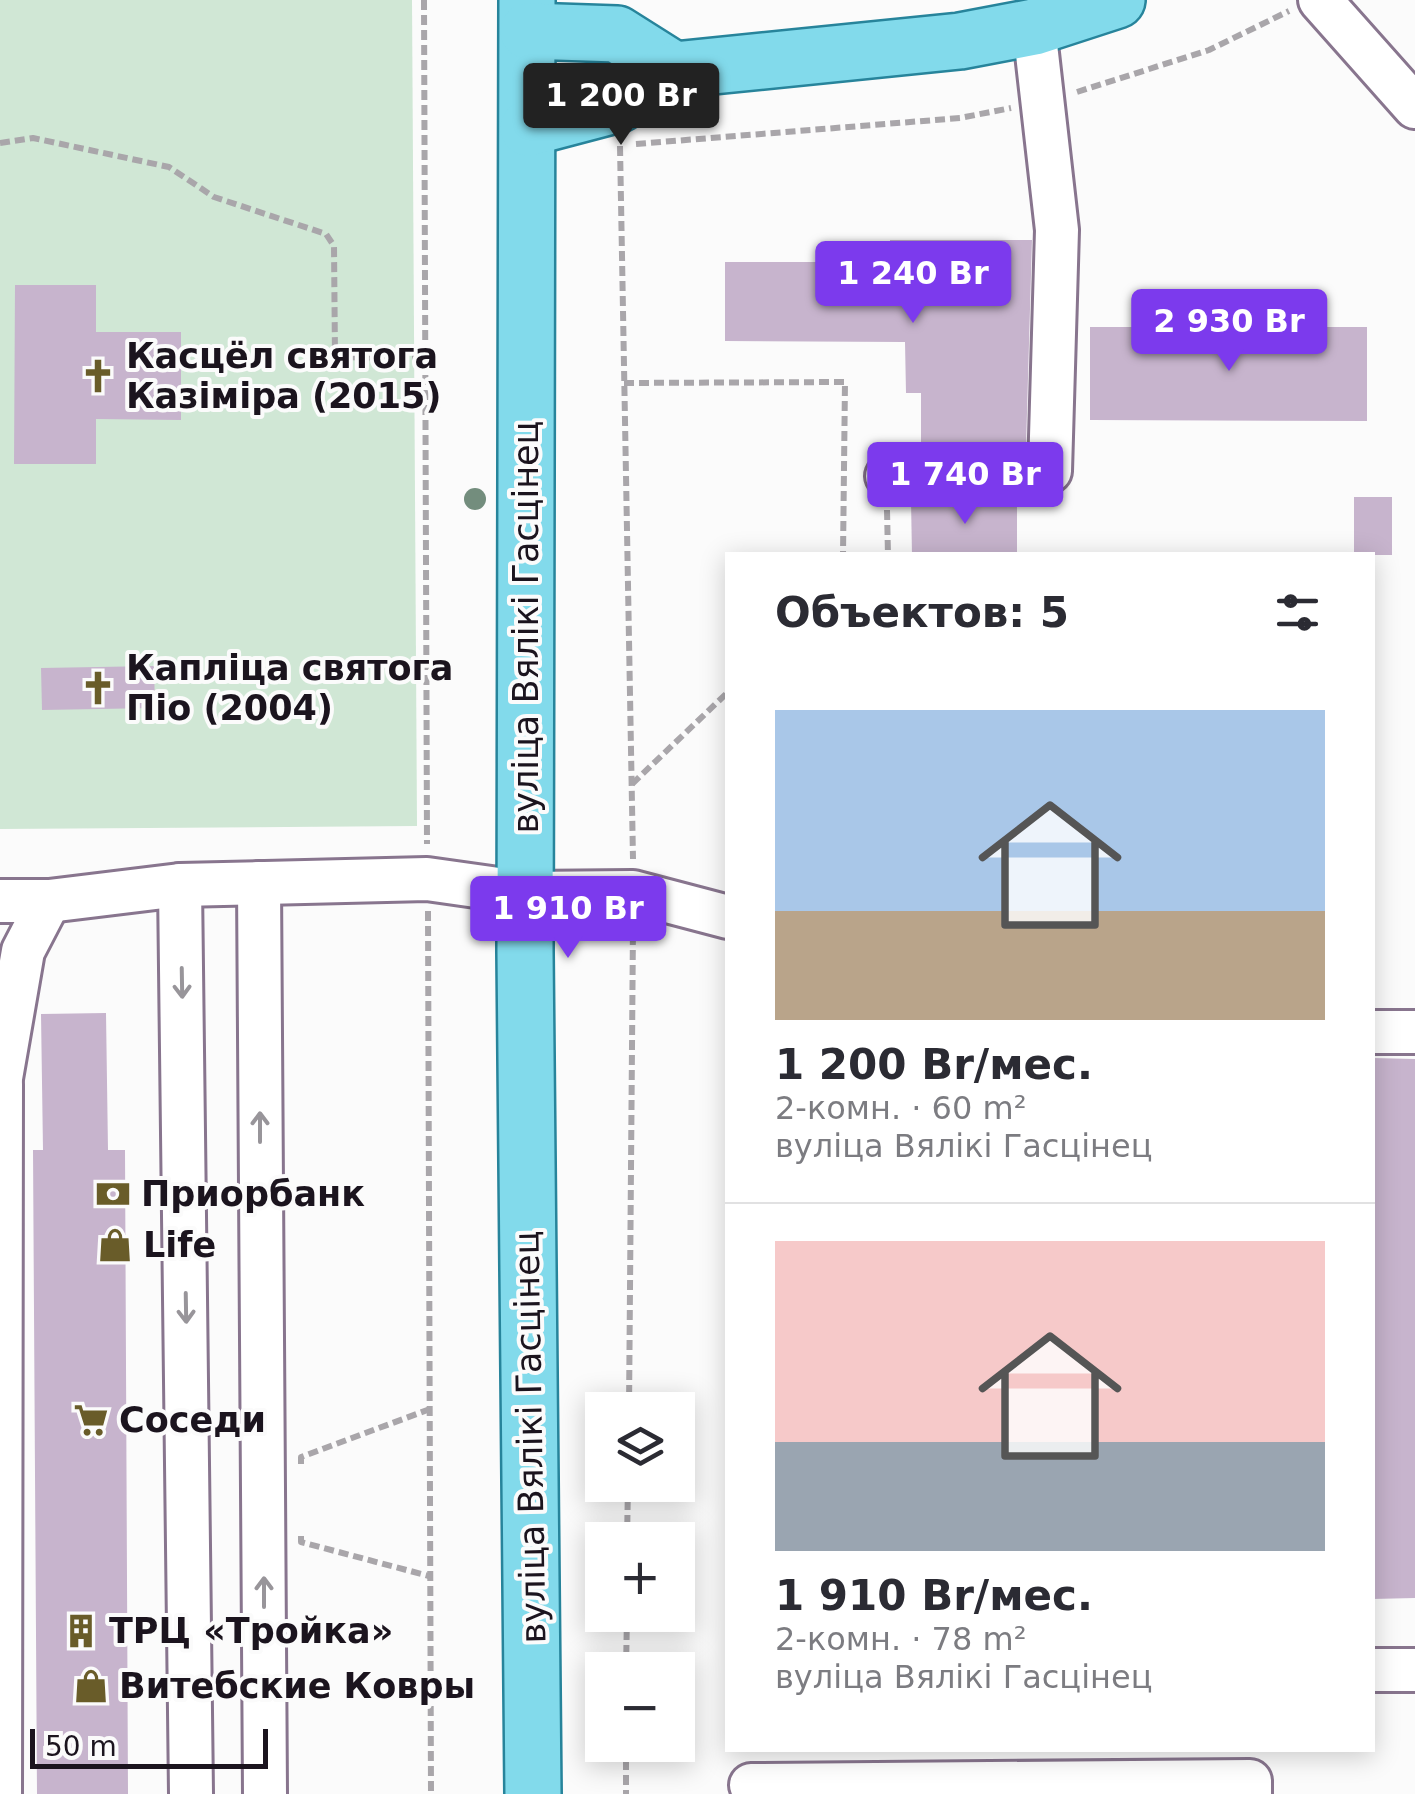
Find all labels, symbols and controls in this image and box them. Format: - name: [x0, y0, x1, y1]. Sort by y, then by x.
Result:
- pin: 1 200 Br: [518, 63, 724, 148]
- text: 1 200 Br: [545, 76, 697, 114]
- pin: 1 240 Br: [810, 241, 1016, 326]
- text: 1 240 Br: [837, 254, 989, 292]
- pin: 2 930 Br: [1126, 289, 1332, 374]
- text: 2 930 Br: [1153, 302, 1305, 340]
- place label: Касцёл святога Казіміра (2015): [126, 336, 441, 416]
- church icon: Касцёл святога Казіміра (2015): [79, 357, 117, 395]
- street label: вуліца Вялікі Гасцінец: [506, 421, 546, 833]
- pin: 1 740 Br: [862, 442, 1068, 527]
- text: 1 740 Br: [889, 455, 1041, 493]
- icon: filters: [1270, 585, 1325, 640]
- text: Объектов: 5: [775, 588, 1069, 637]
- place label: Капліца святога Піо (2004): [126, 648, 453, 728]
- church icon: Капліца святога Піо (2004): [79, 669, 117, 707]
- icon: home: [960, 775, 1140, 955]
- pin: 1 910 Br: [465, 876, 671, 961]
- text: 1 910 Br: [492, 889, 644, 927]
- one-way arrow: [172, 966, 191, 998]
- text: 1 200 Br/мес.: [775, 1040, 1093, 1089]
- text: 2-комн. · 60 m²: [775, 1089, 1026, 1127]
- one-way arrow: [251, 1111, 270, 1143]
- text: вуліца Вялікі Гасцінец: [775, 1127, 1152, 1165]
- place label: Приорбанк: [141, 1174, 365, 1214]
- bank icon: Приорбанк: [94, 1175, 132, 1213]
- place label: Life: [143, 1225, 216, 1265]
- shop icon: Life: [96, 1226, 134, 1264]
- street label: вуліца Вялікі Гасцінец: [506, 1230, 554, 1644]
- one-way arrow: [176, 1291, 195, 1323]
- icon: home: [960, 1306, 1140, 1486]
- map controls: [585, 1392, 695, 1762]
- button: layers: [585, 1392, 695, 1502]
- place label: Соседи: [119, 1400, 266, 1440]
- supermarket icon: Соседи: [72, 1401, 110, 1439]
- button: +: [585, 1522, 695, 1632]
- text: 1 910 Br/мес.: [775, 1571, 1093, 1620]
- one-way arrow: [254, 1576, 273, 1608]
- place label: ТРЦ «Тройка»: [109, 1611, 393, 1651]
- building icon: ТРЦ «Тройка»: [62, 1612, 100, 1650]
- text: 2-комн. · 78 m²: [775, 1620, 1026, 1658]
- button: −: [585, 1652, 695, 1762]
- text: вуліца Вялікі Гасцінец: [775, 1658, 1152, 1696]
- place label: Витебские Ковры: [119, 1666, 475, 1706]
- shop icon: Витебские Ковры: [72, 1667, 110, 1705]
- scale bar: [30, 1724, 268, 1768]
- text: 50 m: [45, 1730, 117, 1763]

